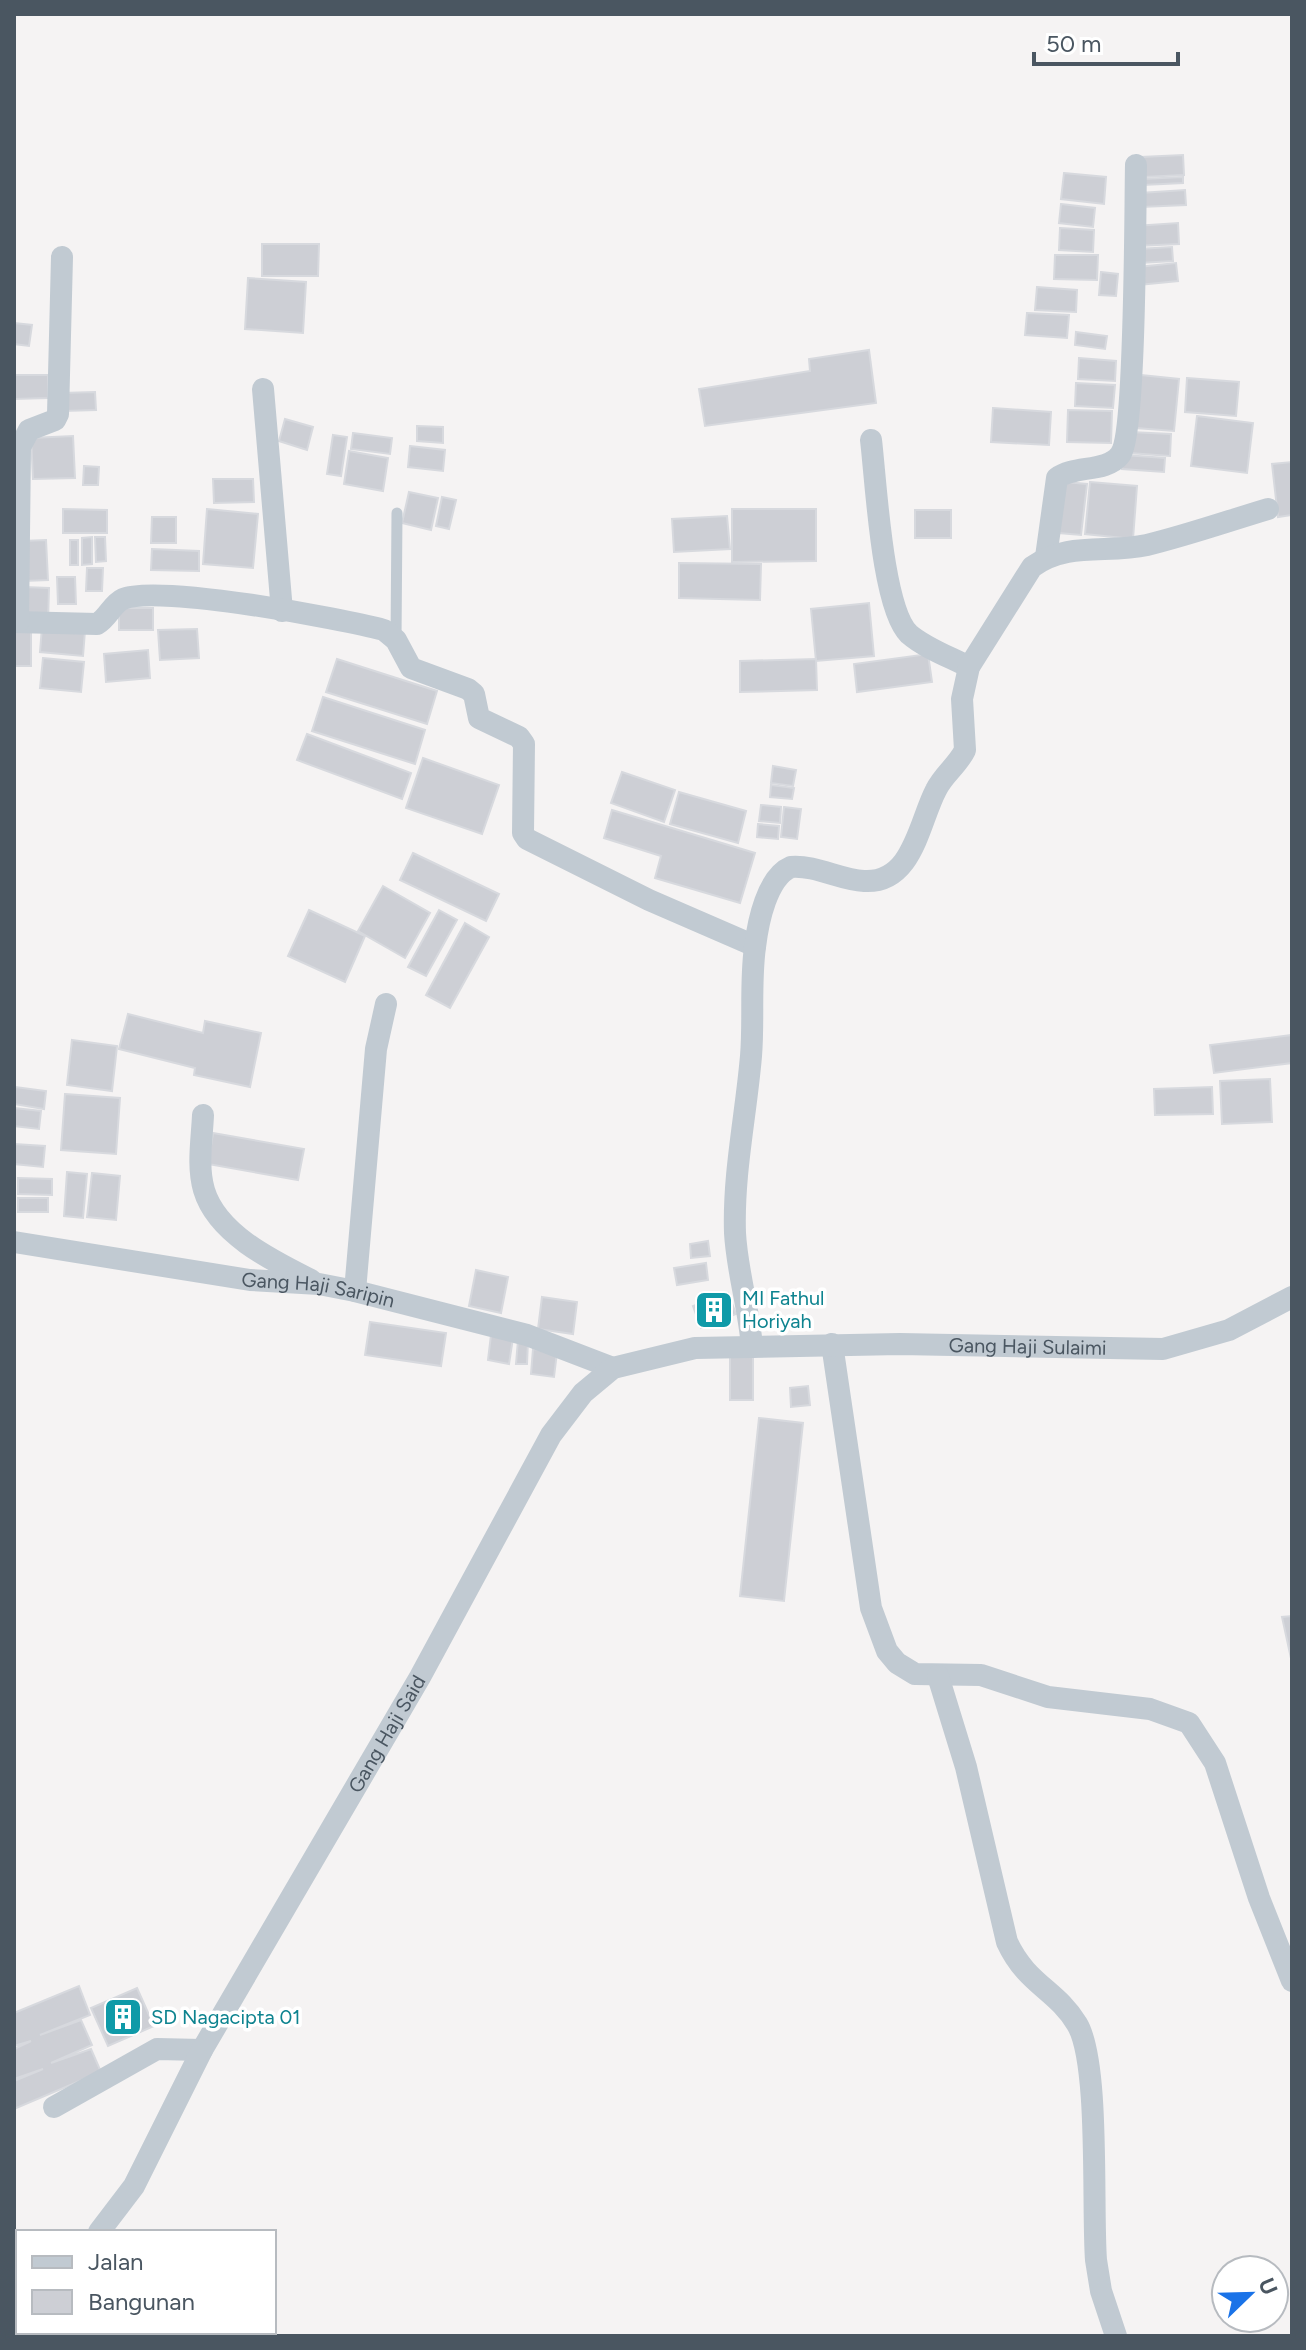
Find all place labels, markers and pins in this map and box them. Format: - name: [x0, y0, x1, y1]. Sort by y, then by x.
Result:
- place label: MI Fathul Horiyah: [742, 1286, 825, 1333]
- building icon: MI Fathul Horiyah: [693, 1289, 735, 1331]
- building icon: SD Nagacipta 01: [102, 1996, 144, 2038]
- place label: SD Nagacipta 01: [151, 2005, 301, 2029]

